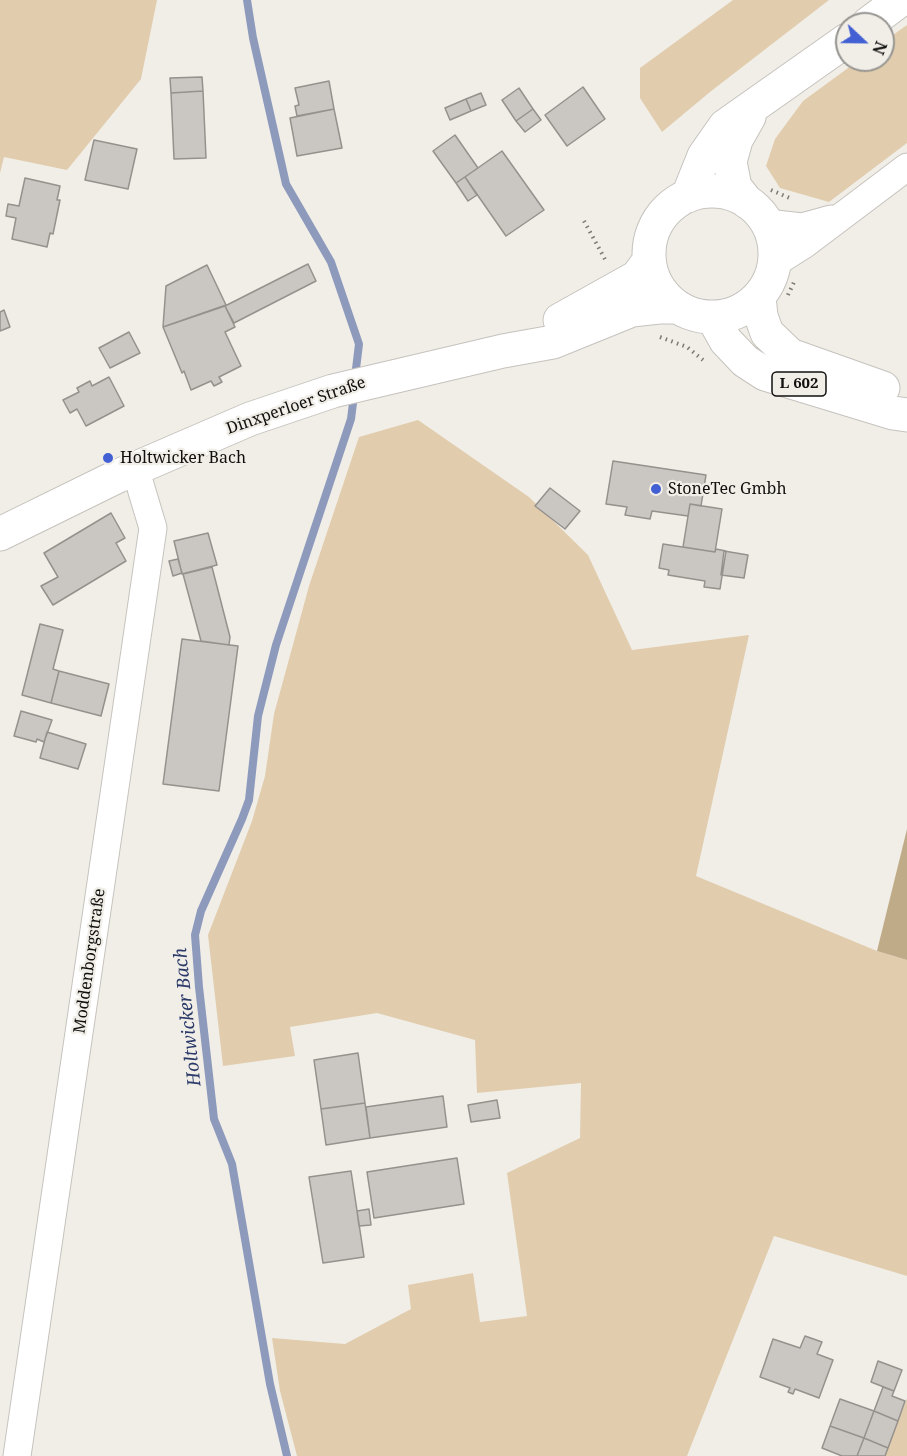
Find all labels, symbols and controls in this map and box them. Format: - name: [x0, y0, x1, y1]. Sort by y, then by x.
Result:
- north arrow: [835, 12, 895, 72]
- text: N: [867, 38, 892, 58]
- road number: L 602: [772, 372, 826, 396]
- street label: Dinxperloer Straße: [224, 373, 368, 439]
- place label: Holtwicker Bach: [120, 448, 246, 468]
- marker: Holtwicker Bach: [101, 451, 115, 465]
- place label: StoneTec Gmbh: [668, 479, 787, 499]
- marker: StoneTec Gmbh: [649, 482, 663, 496]
- street label: Moddenborgstraße: [70, 887, 110, 1035]
- water label: Holtwicker Bach: [170, 947, 206, 1087]

